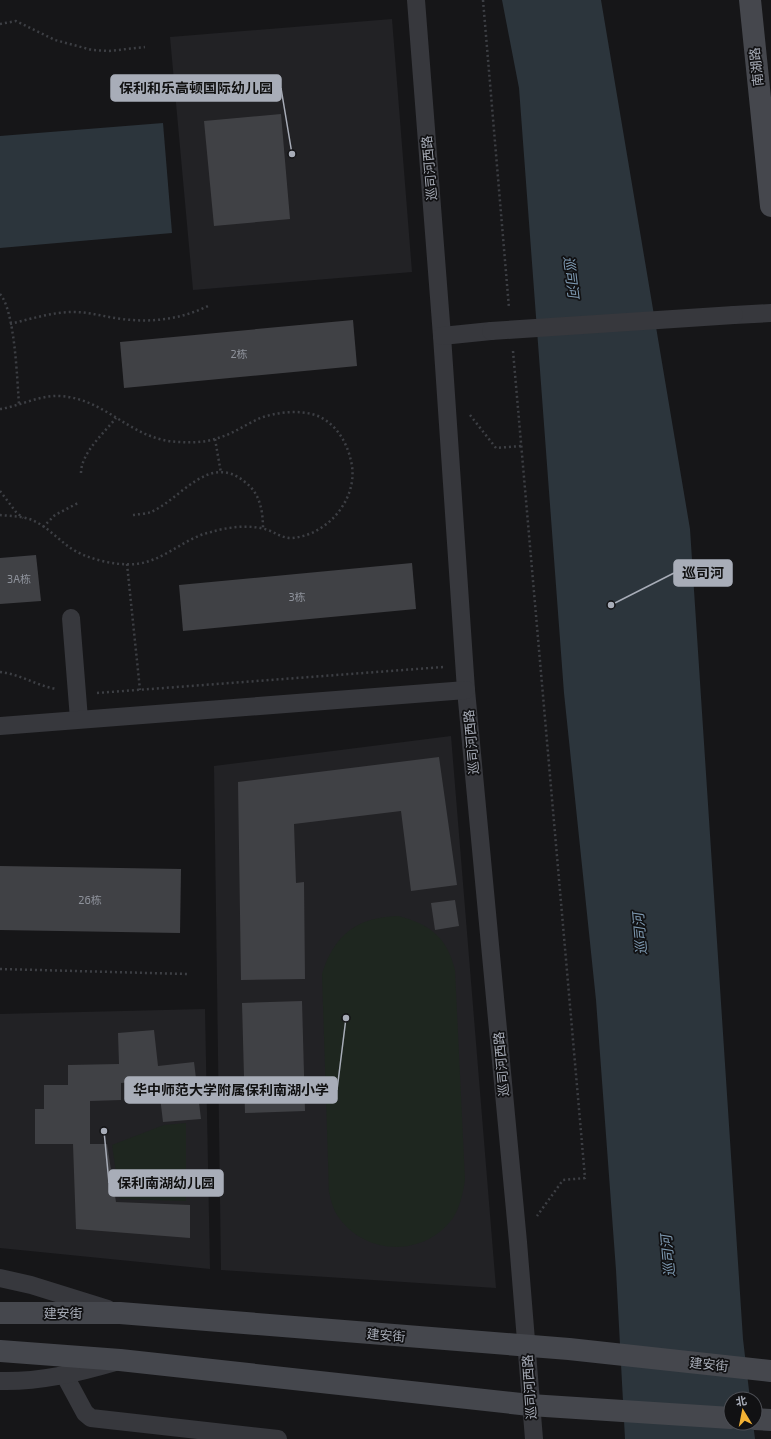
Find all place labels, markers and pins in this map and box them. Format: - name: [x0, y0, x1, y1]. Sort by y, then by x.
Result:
- callout: 保利和乐高顿国际幼儿园: [111, 75, 281, 101]
- callout: 巡司河: [674, 560, 732, 586]
- callout: 华中师范大学附属保利南湖小学: [125, 1077, 337, 1103]
- callout: 保利南湖幼儿园: [109, 1170, 223, 1196]

